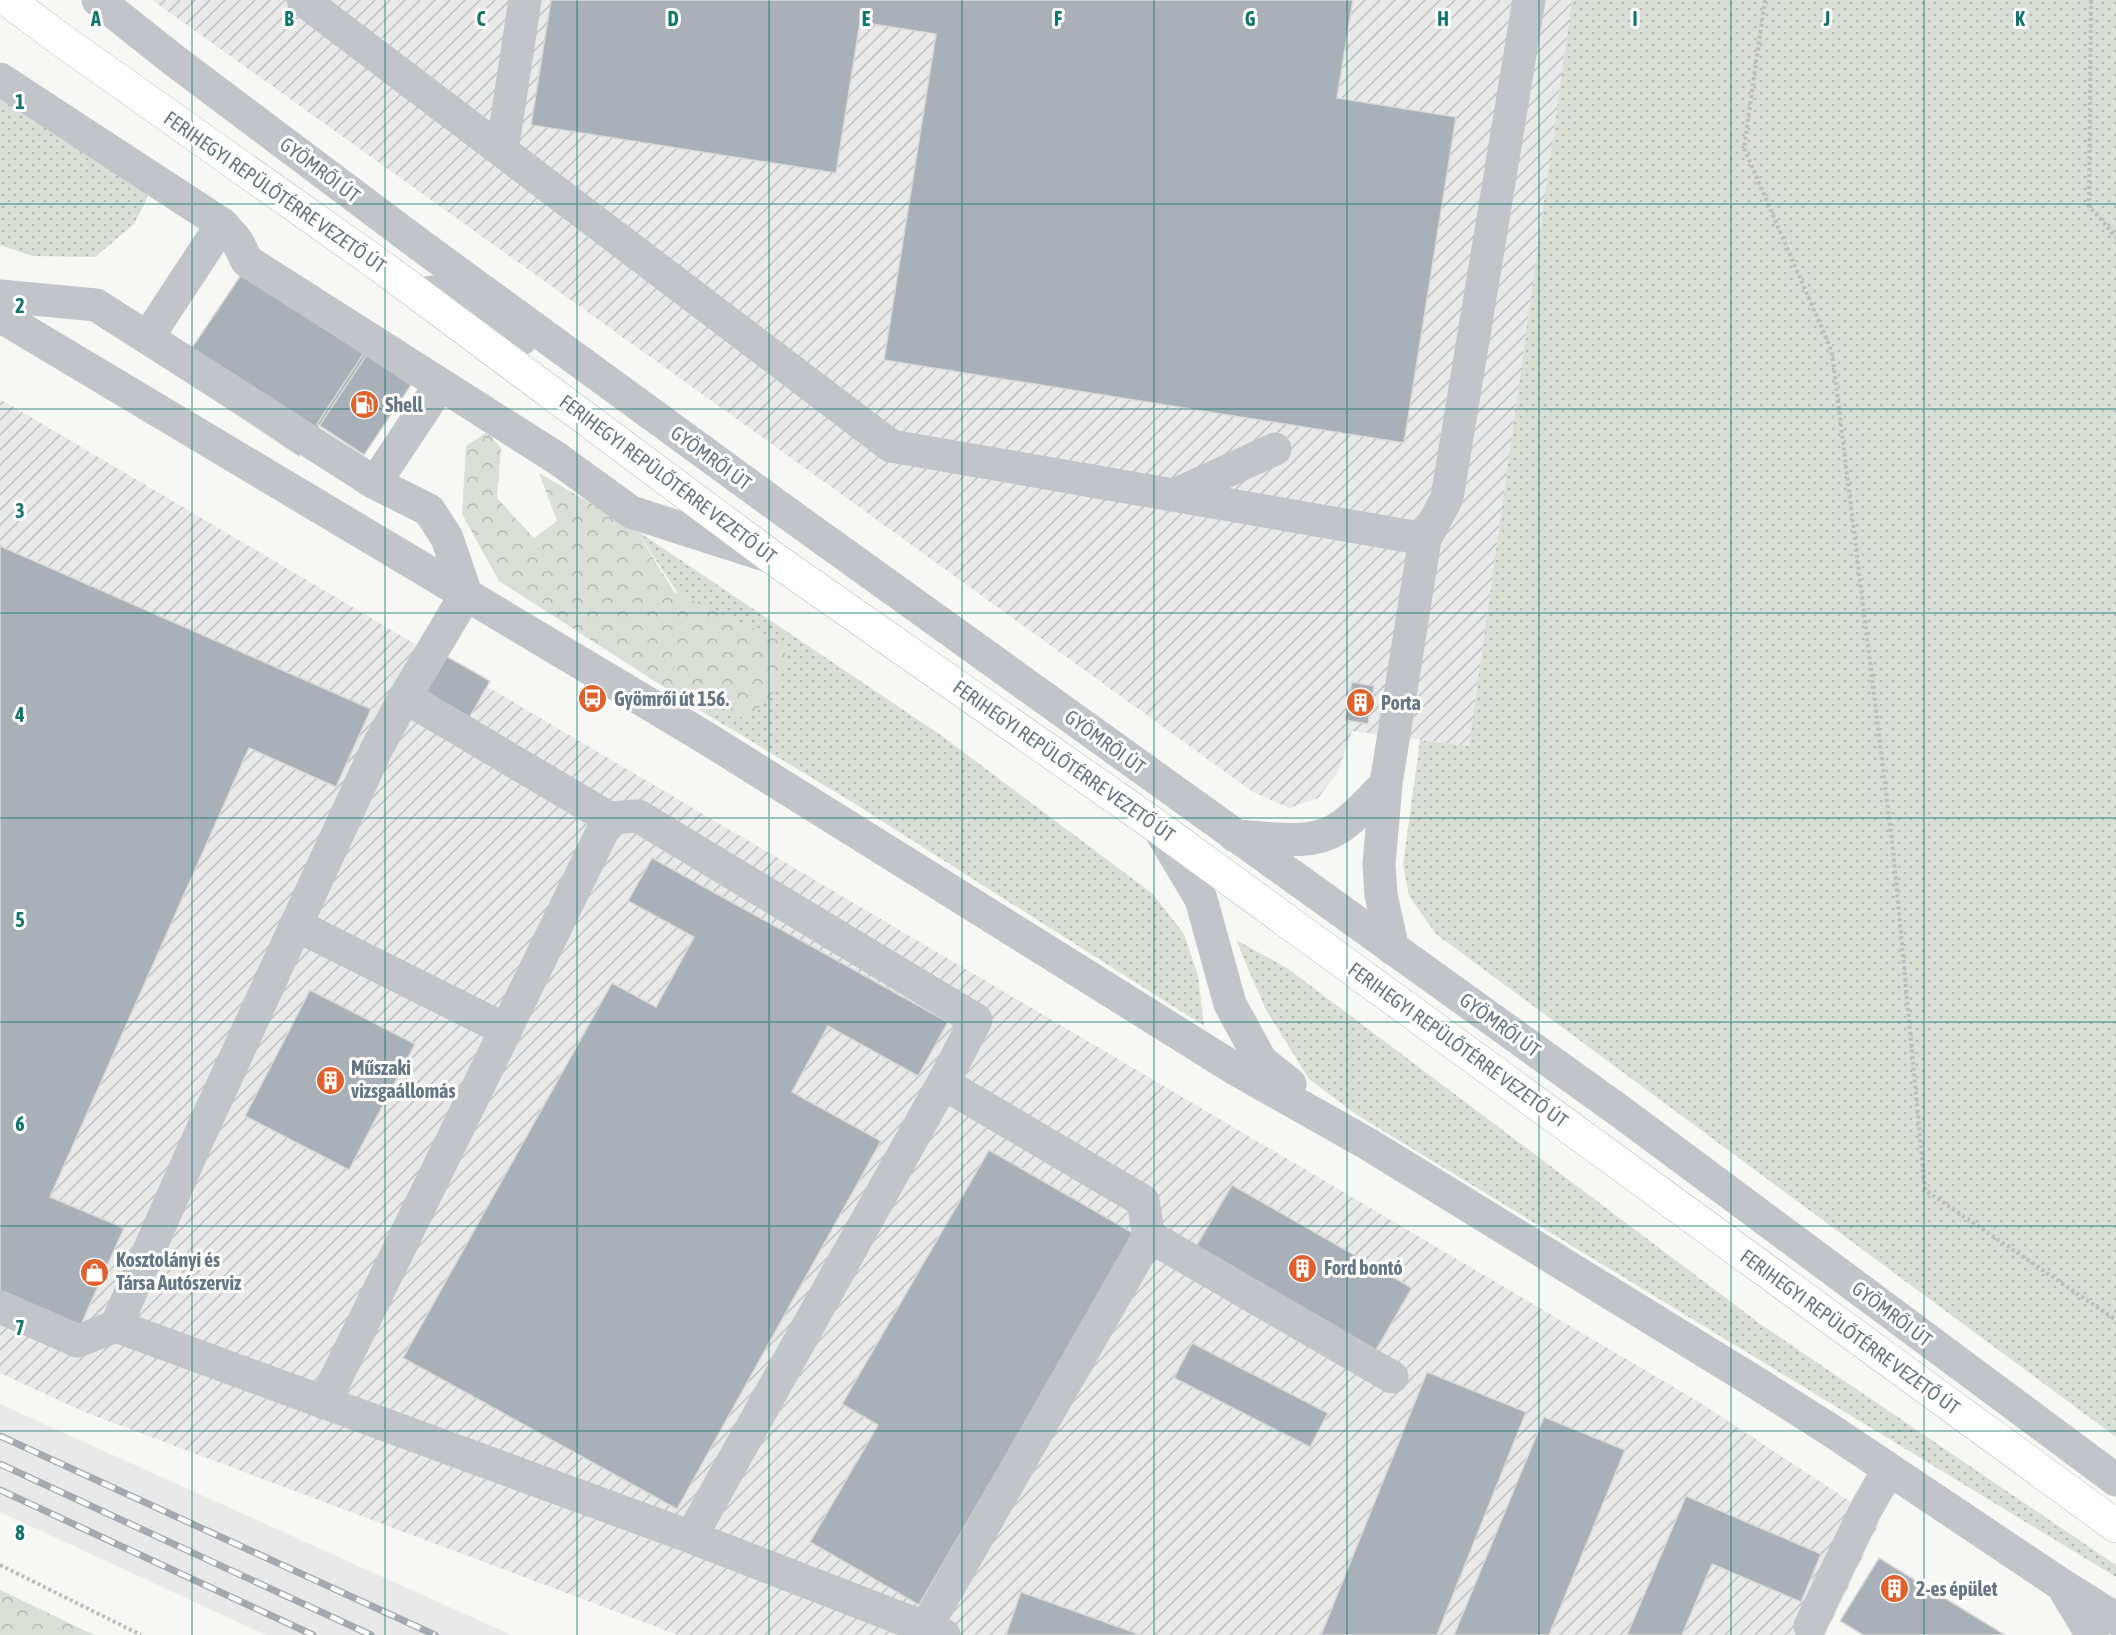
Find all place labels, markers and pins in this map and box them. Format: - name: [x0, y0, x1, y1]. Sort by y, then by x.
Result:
- fuel station icon: Shell: [348, 389, 380, 421]
- place label: Shell: [385, 393, 423, 416]
- bus stop icon: Gyömrői út 156.: [577, 683, 609, 715]
- place label: Gyömrői út 156.: [614, 687, 729, 710]
- building icon: Porta: [1344, 687, 1376, 719]
- place label: Porta: [1381, 691, 1421, 714]
- place label: Műszaki vizsgaállomás: [351, 1056, 455, 1102]
- building icon: Műszaki vizsgaállomás: [314, 1064, 346, 1096]
- place label: Kosztolányi és Társa Autószerviz: [116, 1248, 242, 1294]
- building icon: Ford bontó: [1287, 1252, 1319, 1284]
- shop icon: Kosztolányi és Társa Autószerviz: [79, 1256, 111, 1288]
- place label: Ford bontó: [1324, 1256, 1403, 1279]
- building icon: 2-es épület: [1879, 1573, 1911, 1605]
- place label: 2-es épület: [1916, 1577, 1998, 1600]

